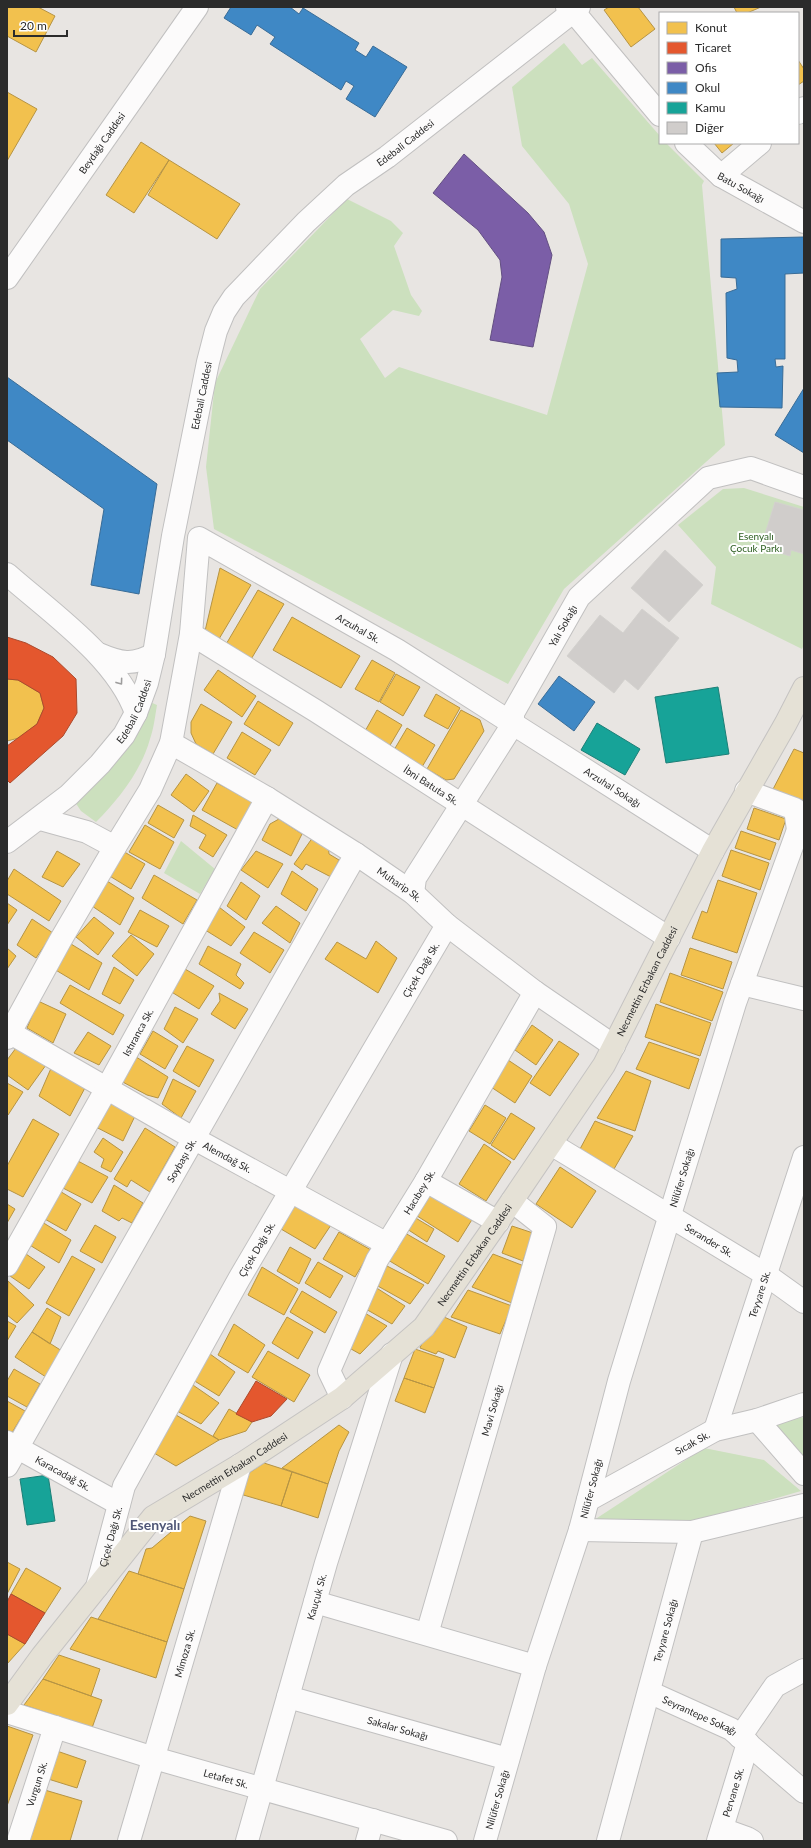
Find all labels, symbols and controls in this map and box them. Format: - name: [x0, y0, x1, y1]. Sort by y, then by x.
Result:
- scale bar: [14, 12, 67, 38]
- legend: [659, 12, 799, 144]
- text: 20 m: [20, 18, 47, 33]
- text: Konut: [695, 20, 728, 35]
- text: Ticaret: [695, 40, 732, 55]
- text: Ofis: [695, 60, 717, 75]
- text: Okul: [695, 80, 720, 95]
- text: Kamu: [695, 100, 725, 115]
- street label: Beydağı Caddesi: [76, 110, 127, 176]
- street label: Edebali Caddesi: [374, 117, 436, 168]
- text: Diğer: [695, 120, 724, 135]
- street label: Batu Sokağı: [715, 169, 767, 205]
- street label: Edebali Caddesi: [189, 360, 214, 431]
- park label: Esenyalı Çocuk Parkı: [730, 530, 782, 554]
- street label: Yalı Sokağı: [546, 603, 579, 649]
- street label: Arzuhal Sk.: [334, 611, 382, 645]
- street label: Edebali Caddesi: [114, 678, 154, 746]
- one-way arrow: [115, 678, 122, 685]
- street label: İbni Batuta Sk.: [402, 763, 461, 807]
- street label: Arzuhal Sokağı: [582, 765, 643, 810]
- street label: Muharip Sk.: [375, 864, 425, 904]
- street label: Necmettin Erbakan Caddesi: [614, 924, 680, 1038]
- street label: Çiçek Dağı Sk.: [400, 940, 442, 1000]
- street label: Istıranca Sk.: [120, 1006, 156, 1058]
- street label: Soybaşı Sk.: [164, 1136, 199, 1184]
- street label: Alemdağ Sk.: [201, 1139, 254, 1175]
- street label: Nilüfer Sokağı: [667, 1147, 696, 1209]
- street label: Hacıbey Sk.: [401, 1167, 437, 1217]
- street label: Necmettin Erbakan Caddesi: [435, 1202, 514, 1308]
- street label: Çiçek Dağı Sk.: [236, 1219, 277, 1279]
- street label: Serander Sk.: [683, 1221, 736, 1259]
- street label: Teyyare Sk.: [746, 1269, 773, 1319]
- street label: Mavi Sokağı: [479, 1383, 505, 1437]
- street label: Sıcak Sk.: [673, 1428, 712, 1457]
- street label: Necmettin Erbakan Caddesi: [180, 1430, 289, 1504]
- street label: Karacadağ Sk.: [33, 1453, 93, 1493]
- street label: Nilüfer Sokağı: [577, 1457, 604, 1520]
- street label: Çiçek Dağı Sk.: [97, 1505, 124, 1568]
- district label: Esenyalı: [130, 1516, 180, 1533]
- street label: Kauçuk Sk.: [304, 1572, 329, 1621]
- street label: Teyyare Sokağı: [651, 1598, 680, 1664]
- street label: Mimoza Sk.: [172, 1627, 197, 1679]
- street label: Seyrantepe Sokağı: [661, 1693, 740, 1738]
- street label: Sakalar Sokağı: [366, 1714, 429, 1742]
- street label: Vurgun Sk.: [24, 1760, 50, 1808]
- street label: Letafet Sk.: [202, 1766, 250, 1791]
- street label: Pervane Sk.: [720, 1766, 746, 1818]
- street label: Nilüfer Sokağı: [483, 1769, 511, 1831]

